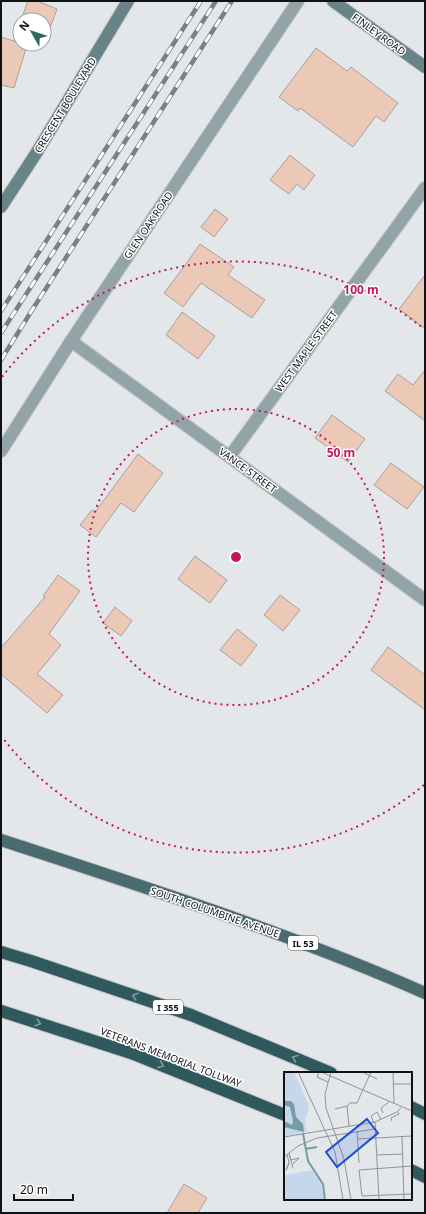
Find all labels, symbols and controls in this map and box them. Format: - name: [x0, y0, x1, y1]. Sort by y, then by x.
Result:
- street label: FINLEY ROAD: [349, 10, 409, 58]
- north arrow: [12, 12, 52, 52]
- text: N: [15, 17, 32, 34]
- street label: CRESCENT BOULEVARD: [31, 55, 99, 155]
- street label: GLEN OAK ROAD: [120, 189, 176, 261]
- text: 100 m: [343, 281, 379, 298]
- street label: WEST MAPLE STREET: [272, 307, 341, 395]
- street label: VANCE STREET: [216, 444, 280, 496]
- text: 50 m: [327, 444, 355, 461]
- centre of rings: [229, 550, 243, 564]
- street label: SOUTH COLUMBINE AVENUE: [149, 883, 281, 941]
- road number: IL 53: [288, 936, 318, 950]
- one-way arrow: [131, 992, 138, 1001]
- road number: I 355: [153, 1000, 183, 1014]
- one-way arrow: [35, 1018, 42, 1027]
- street label: VETERANS MEMORIAL TOLLWAY: [98, 1024, 244, 1091]
- one-way arrow: [292, 1055, 299, 1063]
- one-way arrow: [158, 1060, 165, 1068]
- inset map: [284, 1072, 412, 1200]
- scale bar: [14, 1176, 73, 1202]
- text: 20 m: [20, 1181, 48, 1198]

